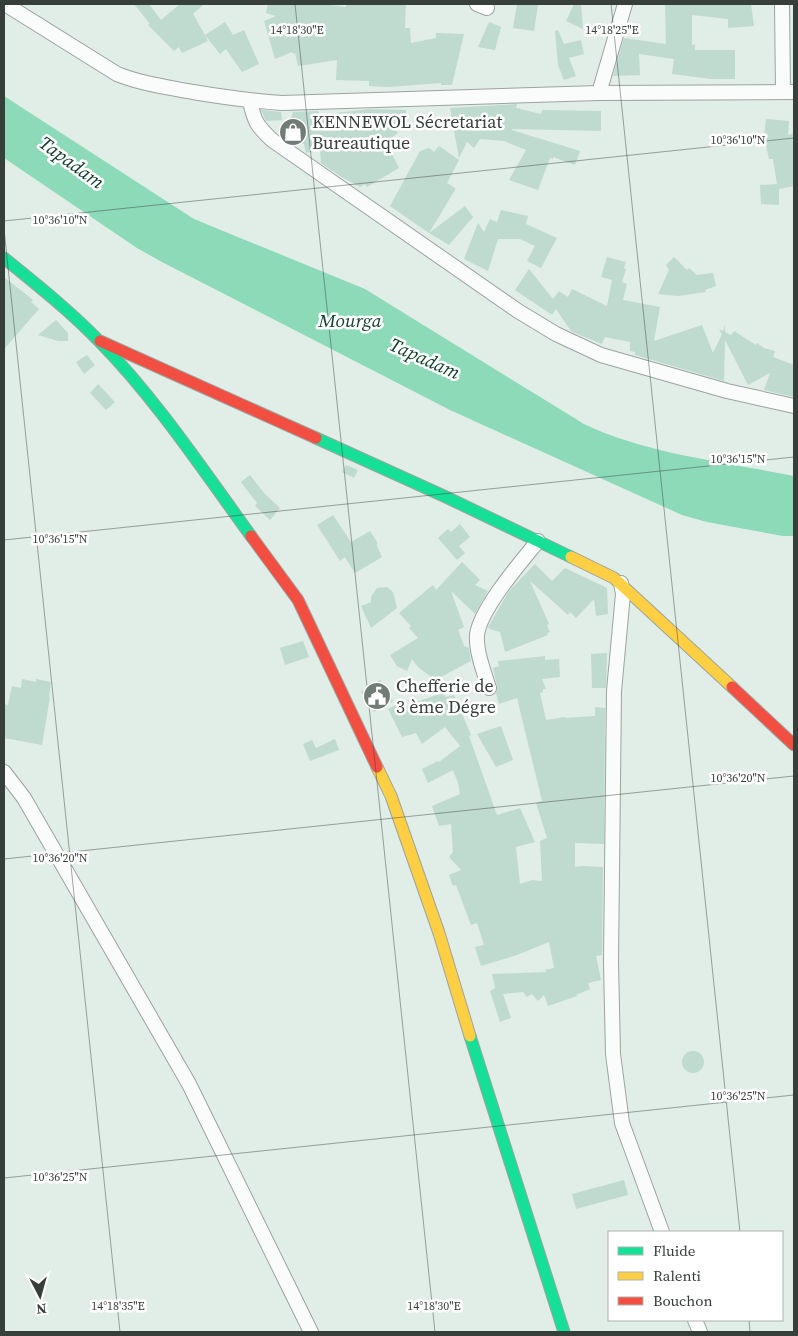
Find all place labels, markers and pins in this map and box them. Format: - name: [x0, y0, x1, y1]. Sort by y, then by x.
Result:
- place label: KENNEWOL Sécretariat Bureautique: [312, 109, 502, 155]
- shop icon: KENNEWOL Sécretariat Bureautique: [278, 117, 308, 147]
- place label: Chefferie de 3 ème Dégre: [396, 673, 496, 719]
- public building icon: Chefferie de 3 ème Dégre: [362, 681, 392, 711]

